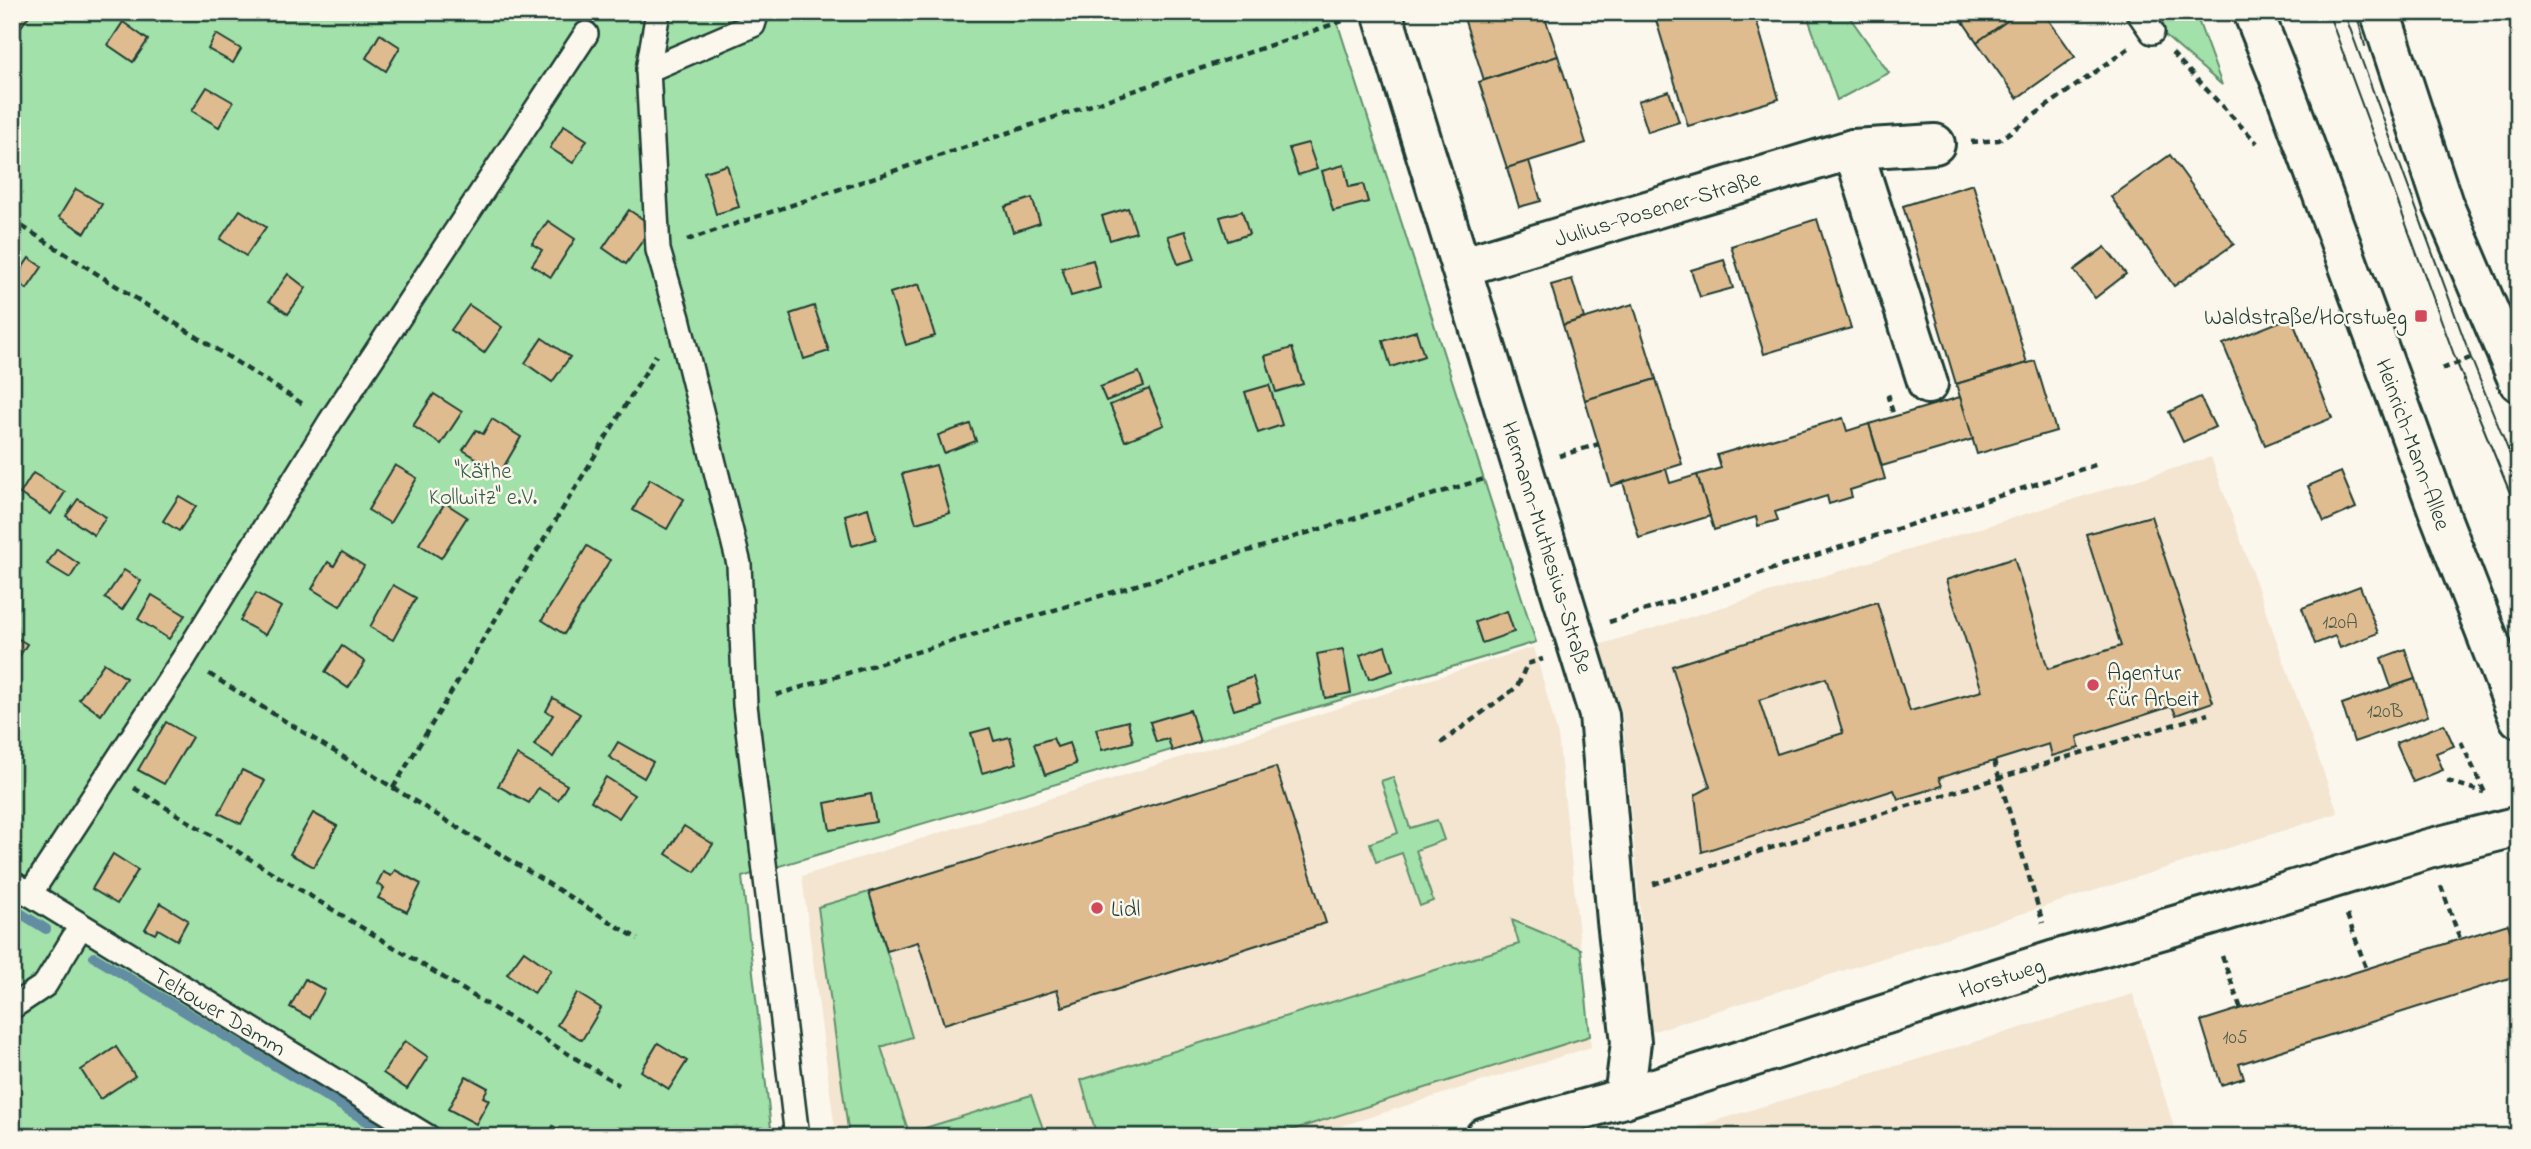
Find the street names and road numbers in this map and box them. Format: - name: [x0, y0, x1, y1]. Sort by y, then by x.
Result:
- street label: Julius-Posener-Straße: [1551, 163, 1765, 257]
- street label: Heinrich-Mann-Allee: [2365, 354, 2458, 536]
- street label: Hermann-Muthesius-Straße: [1492, 418, 1600, 678]
- street label: Horstweg: [1955, 950, 2049, 1010]
- street label: Teltower Damm: [146, 960, 292, 1066]

